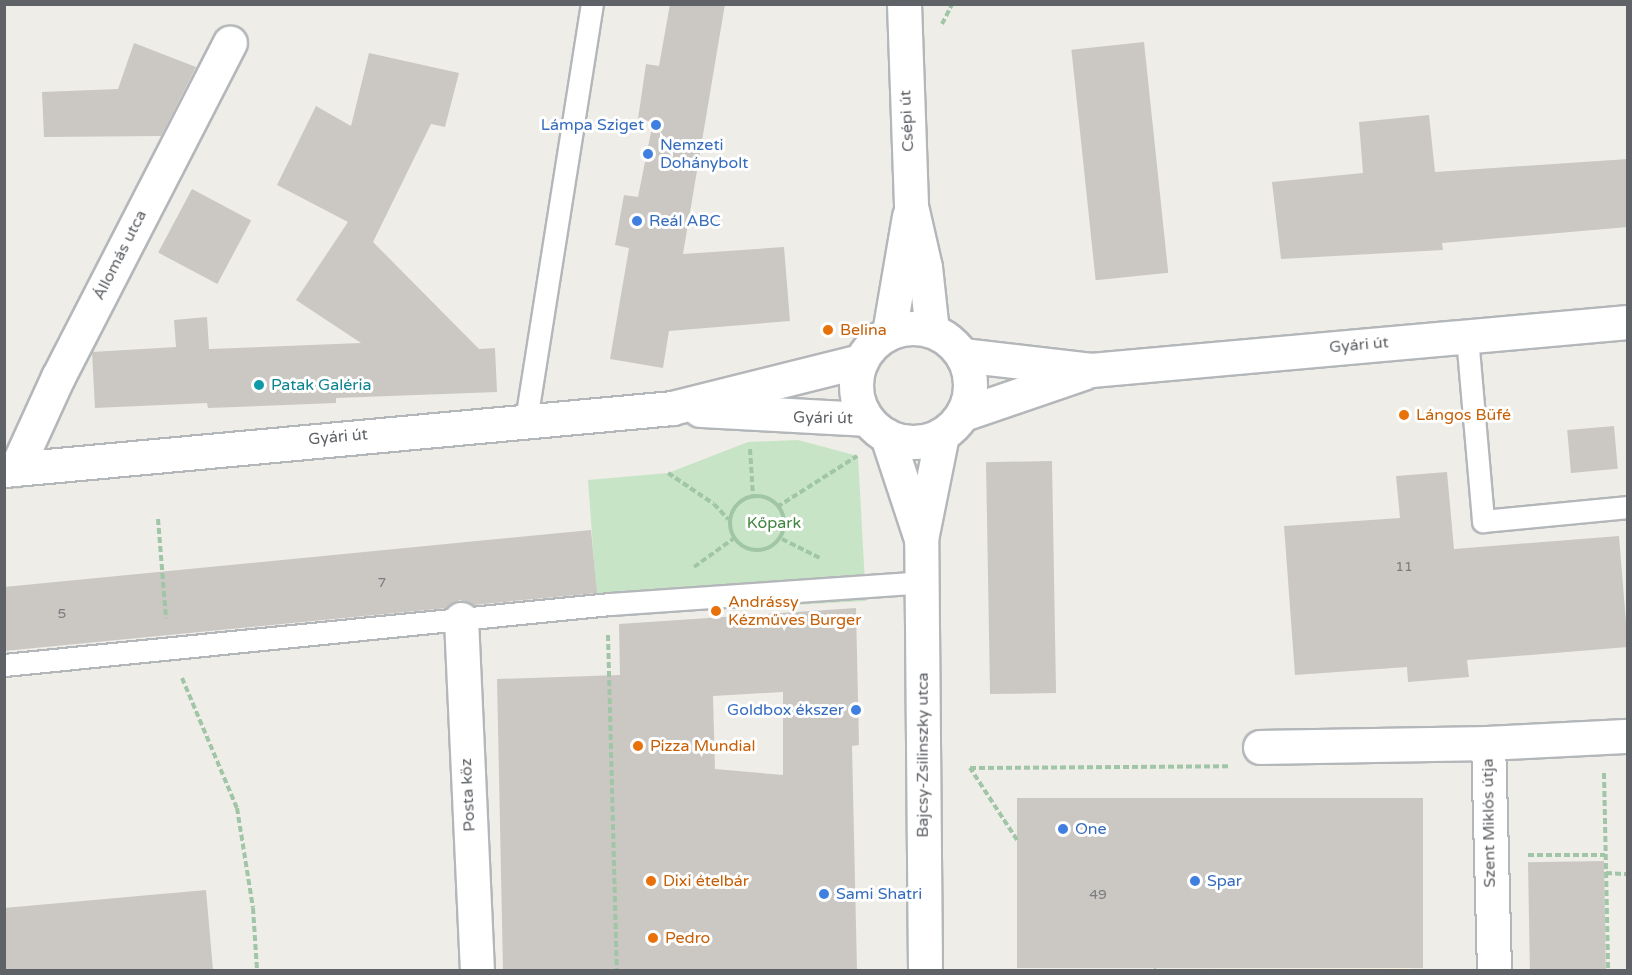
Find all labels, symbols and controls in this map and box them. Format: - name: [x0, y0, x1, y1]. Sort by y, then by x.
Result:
- street label: Csépi út: [896, 90, 918, 152]
- place label: Lámpa Sziget: [541, 115, 644, 135]
- marker: Lámpa Sziget: [649, 118, 663, 132]
- place label: Nemzeti Dohánybolt: [660, 135, 748, 173]
- marker: Nemzeti Dohánybolt: [641, 147, 655, 161]
- street label: Állomás utca: [89, 207, 151, 303]
- place label: Reál ABC: [649, 211, 721, 231]
- marker: Reál ABC: [630, 214, 644, 228]
- place label: Belina: [840, 320, 887, 340]
- marker: Belina: [821, 323, 835, 337]
- street label: Gyári út: [1328, 333, 1390, 357]
- place label: Patak Galéria: [271, 375, 371, 395]
- marker: Patak Galéria: [252, 378, 266, 392]
- place label: Lángos Büfé: [1416, 405, 1511, 425]
- street label: Gyári út: [793, 408, 853, 428]
- marker: Lángos Büfé: [1397, 408, 1411, 422]
- street label: Gyári út: [307, 425, 369, 449]
- park label: Kőpark: [747, 513, 801, 533]
- house number: 11: [1395, 559, 1413, 575]
- house number: 7: [378, 575, 386, 591]
- place label: Andrássy Kézműves Burger: [728, 592, 861, 630]
- marker: Andrássy Kézműves Burger: [709, 604, 723, 618]
- house number: 5: [58, 606, 66, 622]
- street label: Bajcsy-Zsilinszky utca: [913, 672, 933, 838]
- place label: Goldbox ékszer: [727, 700, 844, 720]
- marker: Goldbox ékszer: [849, 703, 863, 717]
- place label: Pizza Mundial: [650, 736, 755, 756]
- marker: Pizza Mundial: [631, 739, 645, 753]
- street label: Posta köz: [456, 758, 480, 832]
- street label: Szent Miklós útja: [1478, 758, 1500, 888]
- place label: One: [1075, 819, 1107, 839]
- marker: One: [1056, 822, 1070, 836]
- place label: Dixi ételbár: [663, 871, 749, 891]
- place label: Spar: [1207, 871, 1242, 891]
- marker: Dixi ételbár: [644, 874, 658, 888]
- marker: Spar: [1188, 874, 1202, 888]
- place label: Sami Shatri: [836, 884, 922, 904]
- marker: Sami Shatri: [817, 887, 831, 901]
- house number: 49: [1089, 887, 1107, 903]
- place label: Pedro: [665, 928, 710, 948]
- marker: Pedro: [646, 931, 660, 945]

